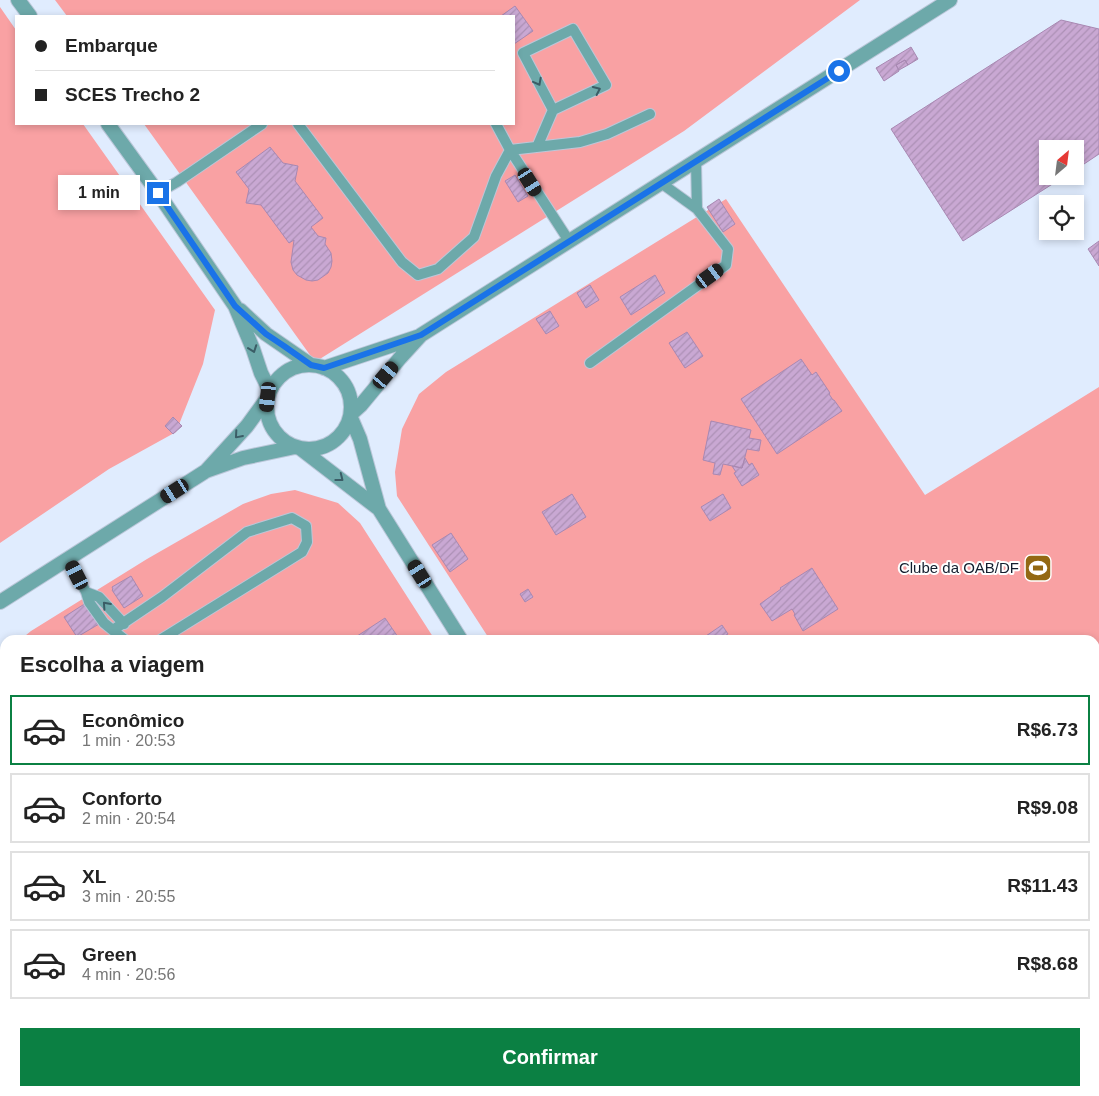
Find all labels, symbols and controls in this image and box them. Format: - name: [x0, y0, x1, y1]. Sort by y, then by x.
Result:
- text: Embarque: [65, 35, 158, 56]
- route start: [828, 60, 850, 82]
- one-way arrow: [531, 77, 541, 86]
- text: SCES Trecho 2: [65, 84, 200, 105]
- one-way arrow: [592, 85, 601, 96]
- north arrow: [1039, 140, 1084, 185]
- map controls: [1039, 140, 1084, 240]
- car: [515, 165, 544, 199]
- callout: 1 min: [58, 176, 140, 210]
- route end: [147, 182, 169, 204]
- text: 1 min: [78, 184, 120, 201]
- button: locate: [1039, 195, 1084, 240]
- car: [693, 261, 726, 291]
- one-way arrow: [247, 344, 257, 353]
- car: [370, 359, 401, 391]
- car: [258, 381, 277, 413]
- one-way arrow: [235, 430, 244, 439]
- one-way arrow: [334, 473, 343, 481]
- car: [158, 477, 191, 505]
- sports icon: Clube da OAB/DF: [1023, 553, 1053, 583]
- car: [405, 557, 434, 591]
- car: [63, 558, 90, 592]
- place label: Clube da OAB/DF: [899, 559, 1019, 576]
- one-way arrow: [103, 602, 112, 611]
- text: Escolha a viagem: [20, 652, 205, 677]
- icon: car: [22, 708, 67, 753]
- text: Econômico: [82, 710, 184, 731]
- text: R$6.73: [1017, 719, 1078, 740]
- text: 1 min · 20:53: [82, 732, 175, 749]
- icon: car: [22, 786, 67, 831]
- text: Conforto: [82, 788, 162, 809]
- text: R$9.08: [1017, 797, 1078, 818]
- text: 2 min · 20:54: [82, 810, 175, 827]
- icon: car: [22, 864, 67, 909]
- text: XL: [82, 866, 106, 887]
- text: R$11.43: [1007, 875, 1078, 896]
- text: 3 min · 20:55: [82, 888, 175, 905]
- icon: car: [22, 942, 67, 987]
- text: Green: [82, 944, 137, 965]
- text: R$8.68: [1017, 953, 1078, 974]
- text: 4 min · 20:56: [82, 966, 175, 983]
- button: Confirmar: [20, 1028, 1080, 1086]

